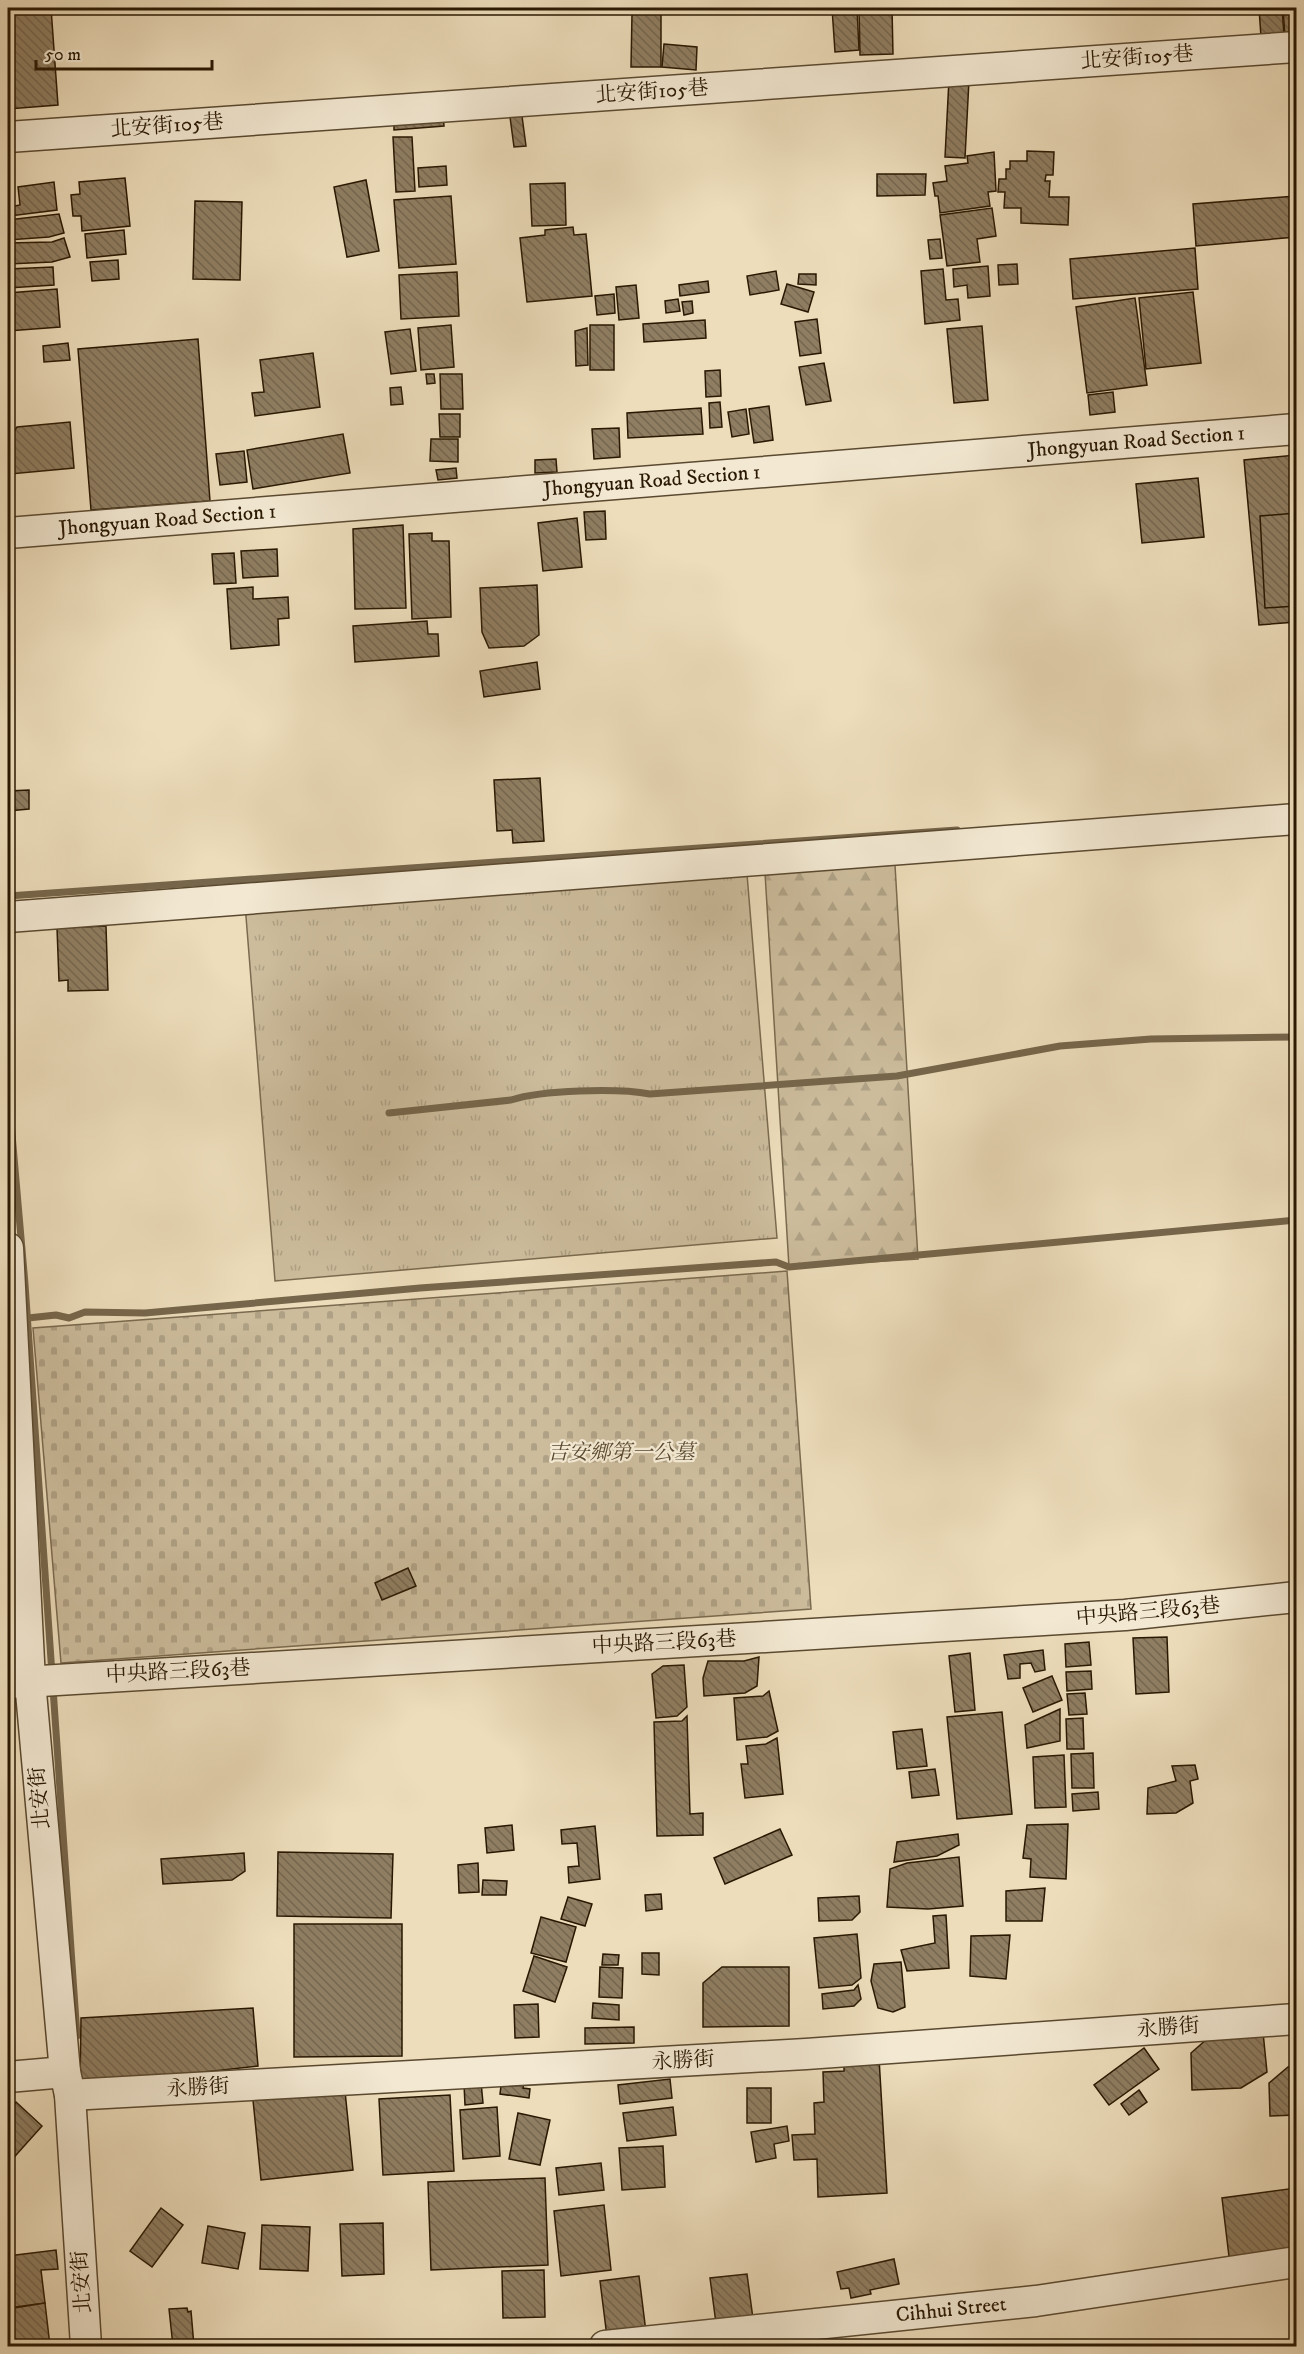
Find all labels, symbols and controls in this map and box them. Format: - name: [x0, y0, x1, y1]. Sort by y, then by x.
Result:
- scale bar: [36, 33, 212, 71]
- street label: 北安街105巷: [1080, 41, 1194, 75]
- text: 50 m: [45, 44, 81, 66]
- street label: 北安街105巷: [595, 75, 709, 109]
- street label: 北安街105巷: [110, 109, 224, 143]
- street label: Jhongyuan Road Section 1: [1025, 420, 1246, 464]
- street label: Jhongyuan Road Section 1: [540, 459, 762, 503]
- street label: Jhongyuan Road Section 1: [56, 498, 277, 542]
- park label: 吉安鄉第一公墓: [548, 1440, 697, 1466]
- street label: 中央路三段63巷: [1075, 1593, 1221, 1631]
- street label: 中央路三段63巷: [591, 1626, 737, 1660]
- street label: 中央路三段63巷: [105, 1655, 251, 1689]
- street label: 北安街: [24, 1765, 56, 1831]
- street label: 永勝街: [1136, 2013, 1200, 2043]
- street label: 永勝街: [651, 2046, 715, 2076]
- street label: 永勝街: [166, 2073, 230, 2103]
- street label: 北安街: [67, 2250, 97, 2314]
- street label: Cihhui Street: [895, 2291, 1008, 2329]

